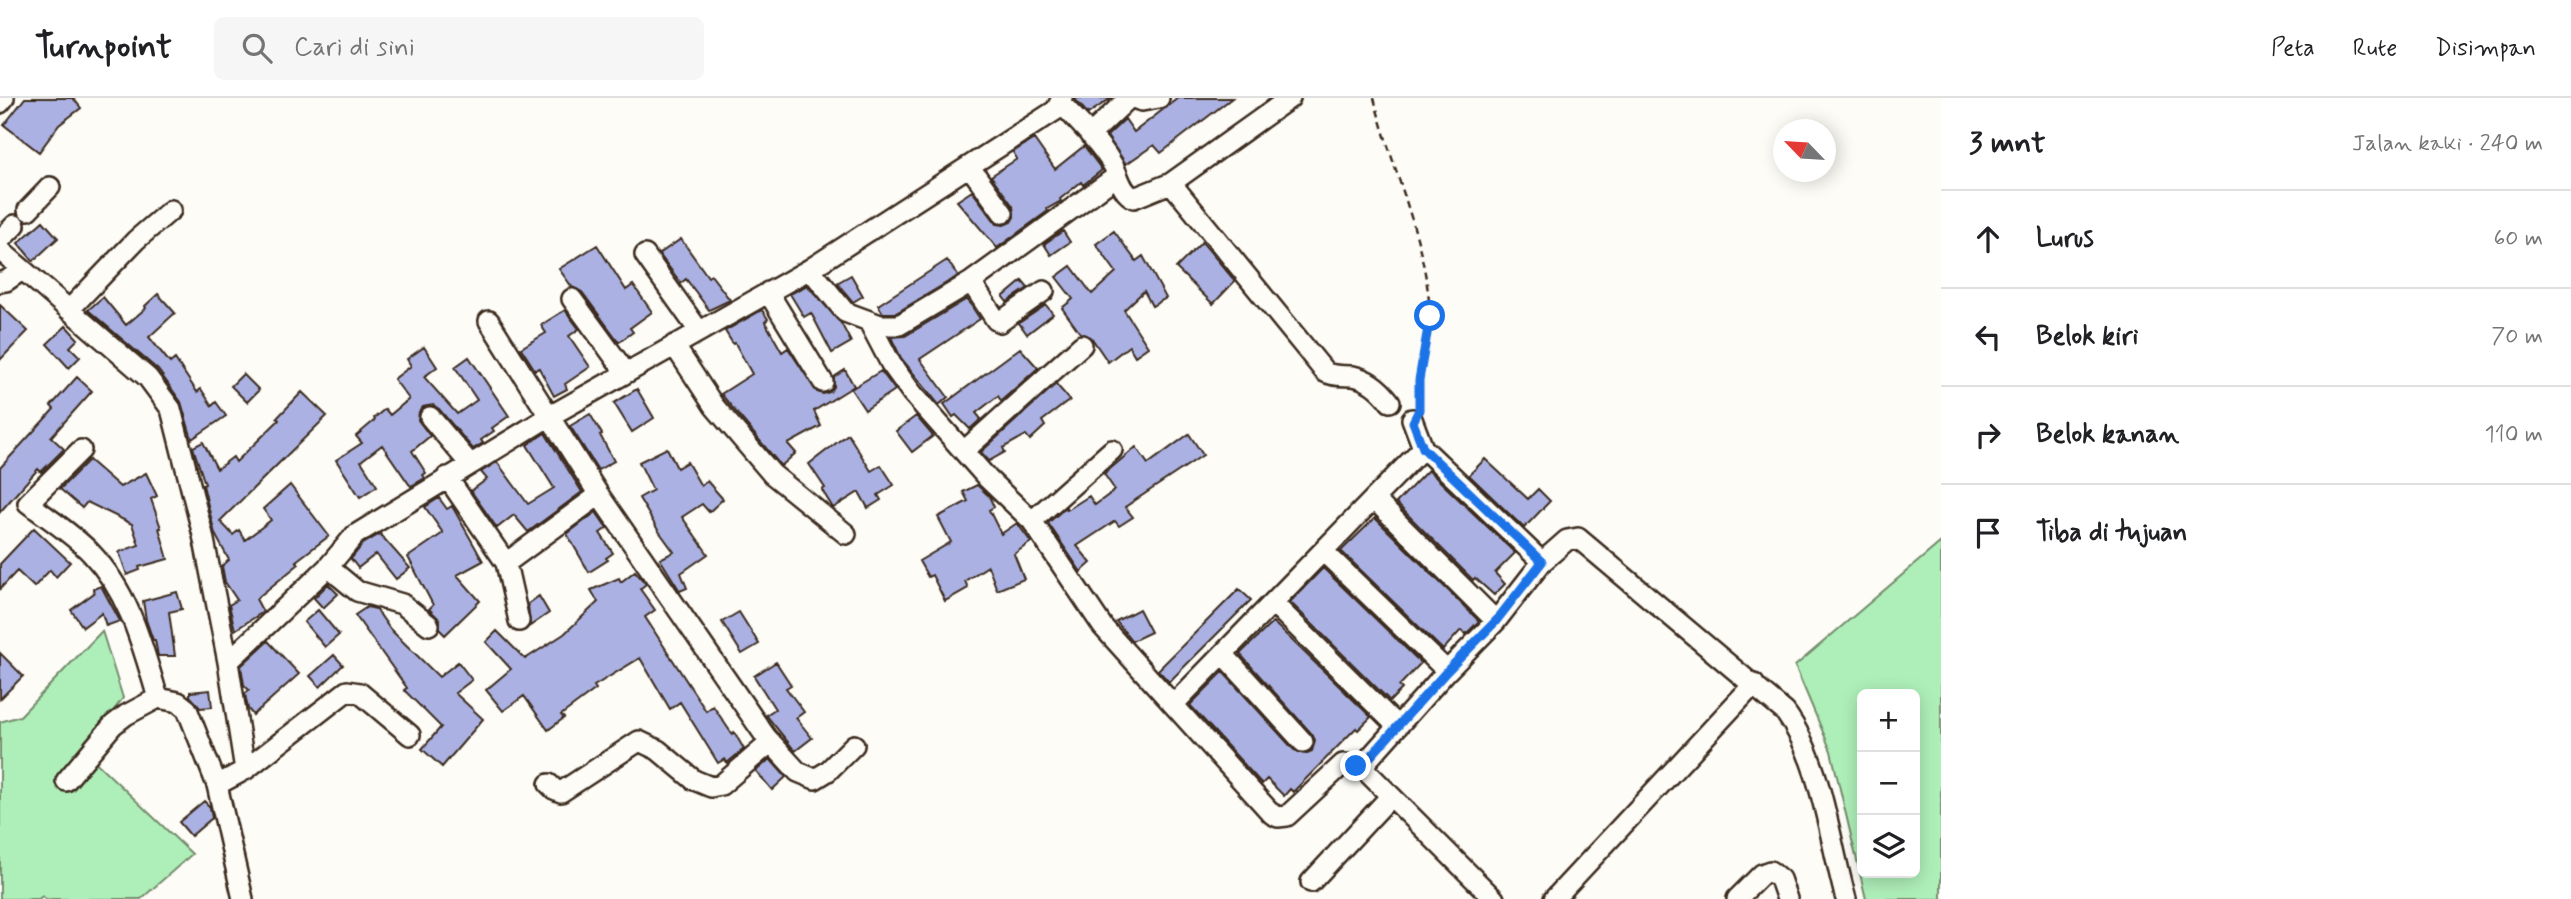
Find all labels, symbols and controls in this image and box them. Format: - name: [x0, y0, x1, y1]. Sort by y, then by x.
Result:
- search box: [214, 17, 704, 80]
- text: Turnpoint: [35, 26, 172, 70]
- icon: search: [238, 29, 276, 67]
- text: Cari di sini: [294, 31, 415, 65]
- text: Peta: [2271, 33, 2315, 64]
- text: Rute: [2353, 33, 2397, 64]
- text: Disimpan: [2435, 33, 2536, 64]
- north arrow: [1773, 119, 1836, 182]
- text: 3 mnt: [1969, 124, 2045, 163]
- text: Jalan kaki · 240 m: [2352, 129, 2543, 159]
- icon: ahead: [1969, 220, 2007, 258]
- text: Lurus: [2036, 222, 2094, 256]
- text: 60 m: [2494, 224, 2543, 254]
- route start: [1414, 300, 1445, 331]
- icon: left: [1969, 318, 2007, 356]
- text: Belok kiri: [2036, 320, 2138, 354]
- text: 70 m: [2491, 322, 2543, 352]
- icon: right: [1969, 416, 2007, 454]
- text: Belok kanan: [2036, 418, 2179, 452]
- text: 110 m: [2484, 420, 2543, 450]
- icon: arrive: [1969, 514, 2007, 552]
- text: Tiba di tujuan: [2036, 516, 2187, 550]
- map controls: [1857, 689, 1920, 878]
- button: +: [1857, 689, 1920, 752]
- route end: [1340, 750, 1371, 781]
- button: −: [1857, 752, 1920, 815]
- button: layers: [1857, 815, 1920, 878]

